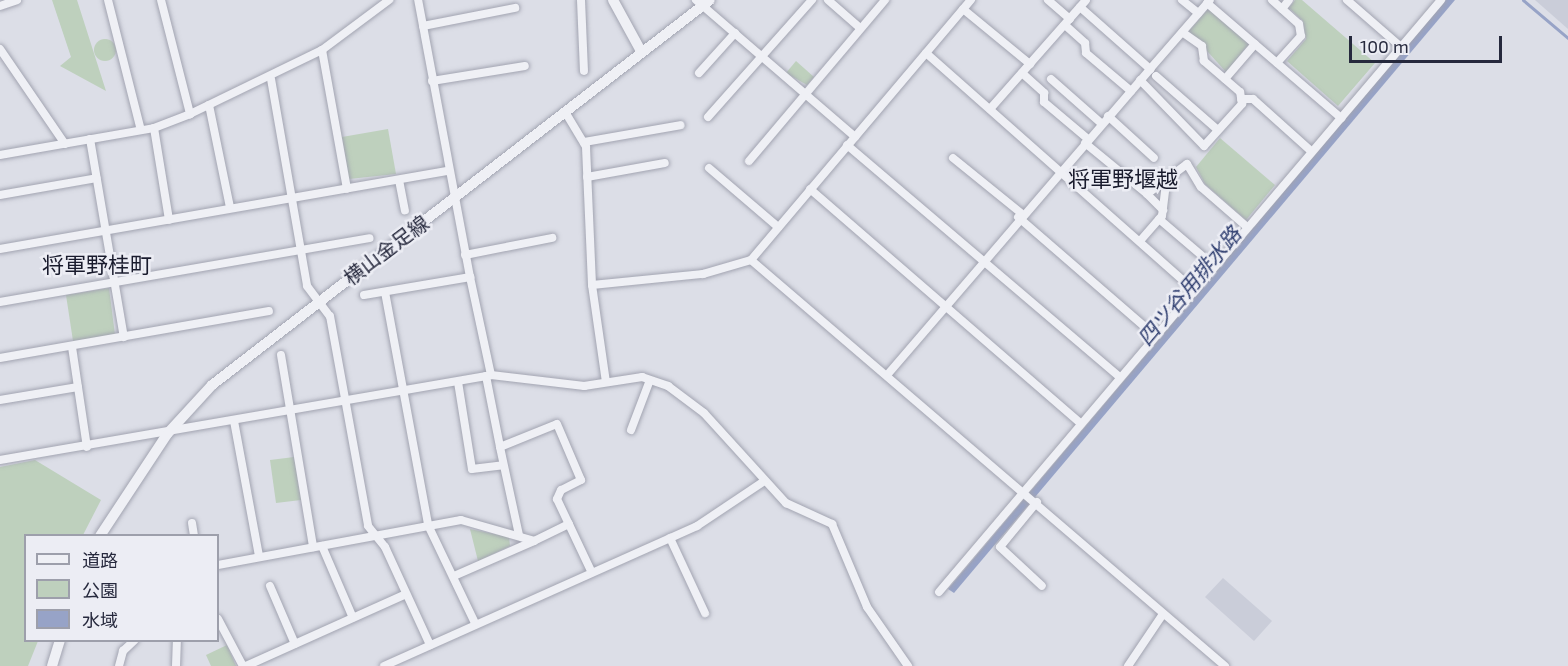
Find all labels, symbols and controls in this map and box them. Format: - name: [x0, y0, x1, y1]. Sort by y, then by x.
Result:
- scale bar: [1352, 24, 1505, 62]
- text: 100 m: [1360, 35, 1409, 57]
- district label: 将軍野堰越: [1068, 166, 1178, 192]
- street label: 横山金足線: [339, 210, 433, 290]
- water label: 四ツ谷用排水路: [1132, 222, 1246, 350]
- district label: 将軍野桂町: [42, 252, 152, 278]
- legend: [24, 534, 219, 642]
- text: 道路: [82, 549, 118, 571]
- text: 公園: [82, 579, 118, 601]
- text: 水域: [82, 609, 118, 631]

